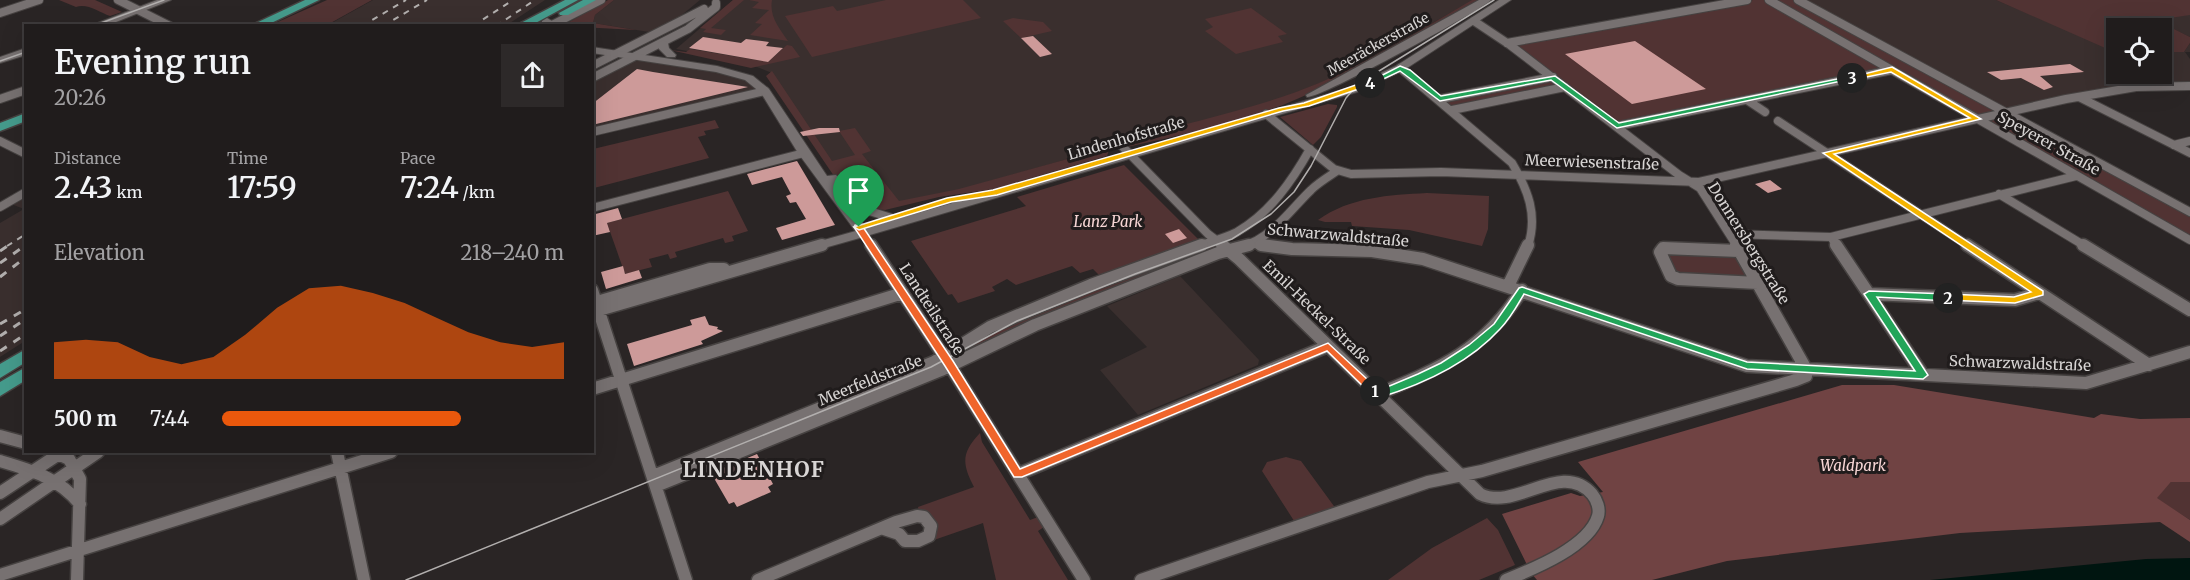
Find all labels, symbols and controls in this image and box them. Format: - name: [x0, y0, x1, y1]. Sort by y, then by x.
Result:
- street label: Meeräckerstraße: [1324, 9, 1432, 79]
- map controls: [2106, 18, 2172, 84]
- button: locate: [2106, 18, 2172, 84]
- text: Evening run: [54, 42, 251, 83]
- button: share: [501, 44, 564, 107]
- pin: 3: [1837, 63, 1867, 93]
- pin: 4: [1355, 68, 1385, 98]
- text: 3: [1847, 68, 1857, 88]
- text: 4: [1365, 73, 1375, 93]
- text: 20:26: [54, 85, 106, 110]
- street label: Speyerer Straße: [1994, 107, 2104, 179]
- street label: Lindenhofstraße: [1065, 112, 1187, 164]
- text: Distance: [54, 148, 121, 168]
- text: Time: [227, 148, 268, 168]
- text: Pace: [400, 148, 435, 168]
- street label: Meerwiesenstraße: [1525, 150, 1660, 174]
- pin: [833, 165, 884, 227]
- text: 2.43: [54, 168, 113, 206]
- text: 17:59: [227, 168, 297, 206]
- text: 7:24: [400, 168, 459, 206]
- icon: arrive: [842, 174, 875, 207]
- street label: Donnersbergstraße: [1704, 178, 1794, 308]
- text: km: [113, 182, 143, 202]
- text: /km: [459, 182, 495, 202]
- park label: Lanz Park: [1073, 212, 1143, 231]
- street label: Schwarzwaldstraße: [1266, 219, 1410, 251]
- text: Elevation: [54, 240, 145, 265]
- text: 218–240 m: [460, 240, 564, 265]
- street label: Emil-Heckel-Straße: [1259, 256, 1375, 369]
- street label: Landteilstraße: [895, 260, 969, 359]
- pin: 2: [1933, 283, 1963, 313]
- text: 2: [1943, 288, 1953, 308]
- street label: Meerfeldstraße: [815, 350, 925, 409]
- street label: Schwarzwaldstraße: [1949, 351, 2091, 375]
- pin: 1: [1360, 376, 1390, 406]
- text: 1: [1371, 381, 1379, 401]
- text: 500 m: [54, 406, 117, 431]
- text: 7:44: [150, 406, 189, 431]
- district label: LINDENHOF: [683, 456, 825, 483]
- park label: Waldpark: [1820, 456, 1887, 475]

